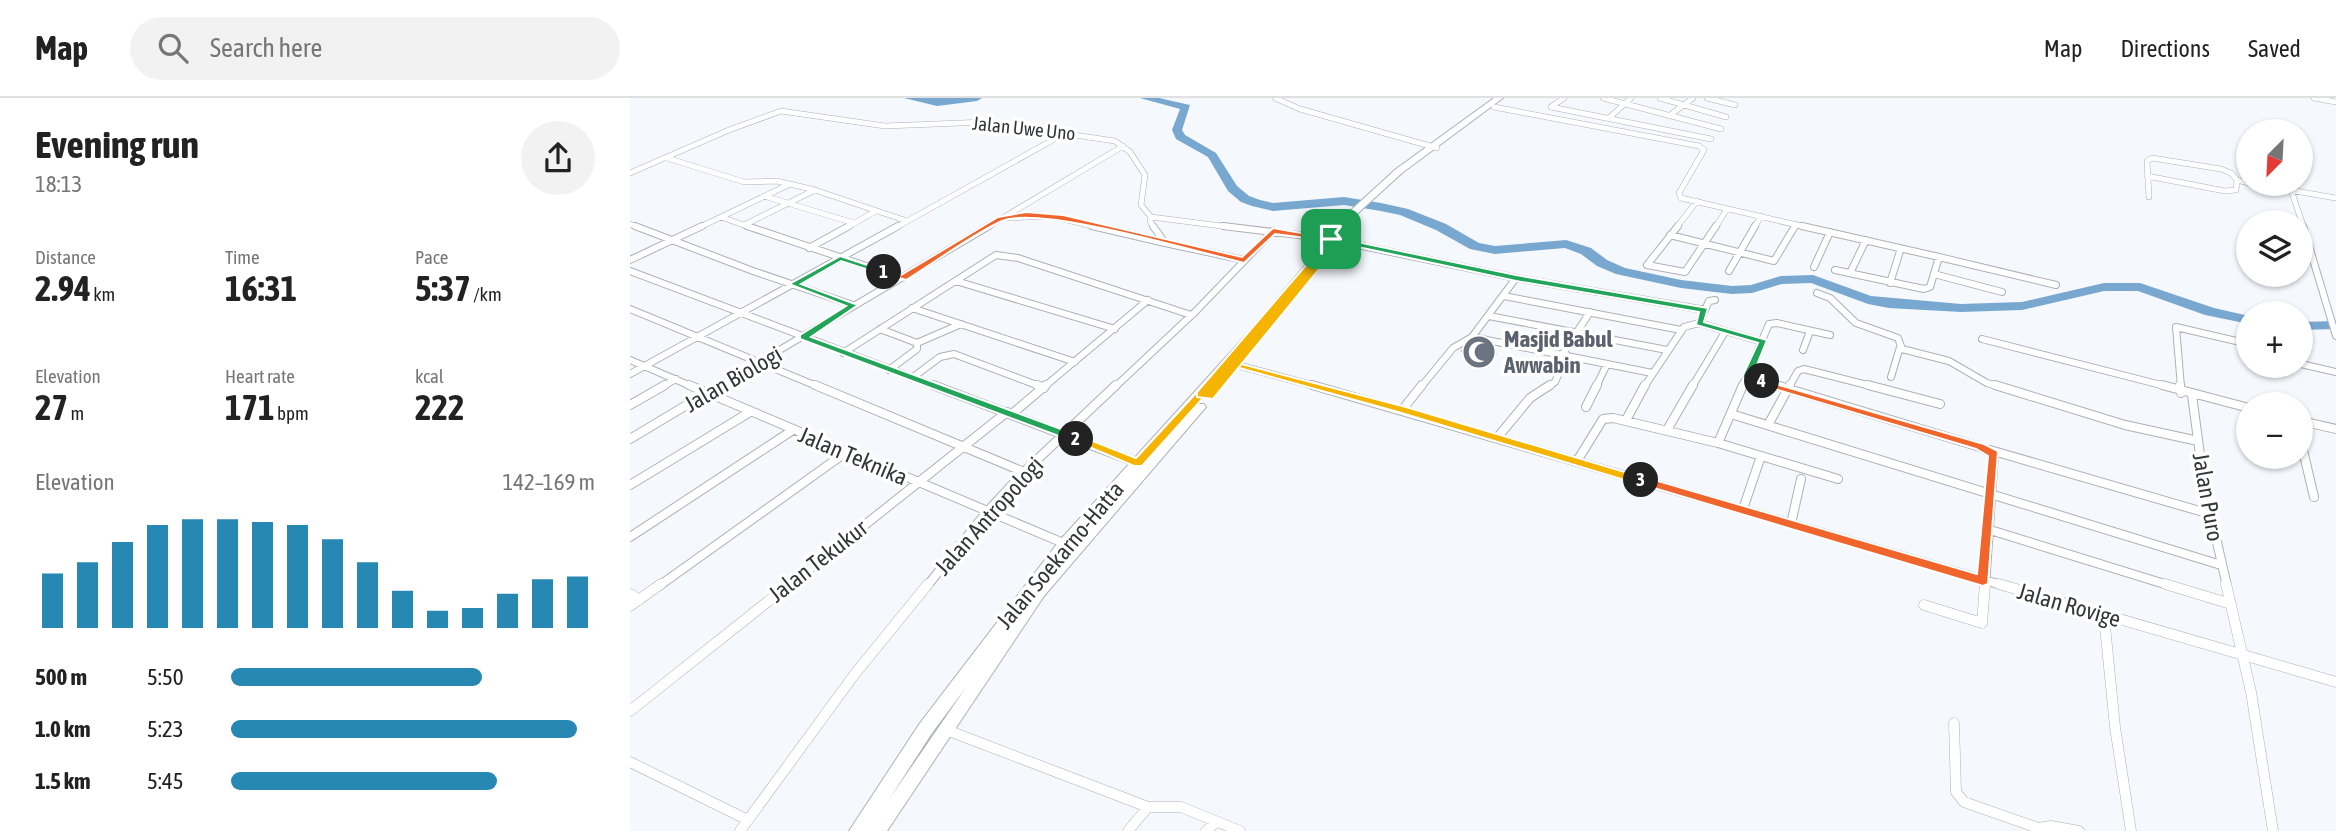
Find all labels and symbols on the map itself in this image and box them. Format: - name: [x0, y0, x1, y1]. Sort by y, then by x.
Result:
- street label: Jalan Uwe Uno: [971, 112, 1077, 144]
- north arrow: [2236, 119, 2314, 196]
- pin: [1301, 209, 1361, 269]
- pin: 1: [866, 254, 902, 290]
- place label: Masjid Babul Awwabin: [1503, 326, 1613, 378]
- mosque icon: Masjid Babul Awwabin: [1460, 333, 1498, 371]
- street label: Jalan Biologi: [680, 341, 786, 417]
- pin: 4: [1744, 364, 1780, 398]
- street label: Jalan Teknika: [795, 421, 911, 491]
- pin: 2: [1058, 422, 1094, 456]
- street label: Jalan Puro: [2187, 451, 2229, 543]
- street label: Jalan Antropologi: [929, 452, 1049, 580]
- pin: 3: [1623, 462, 1658, 498]
- street label: Jalan Soekarno-Hatta: [991, 476, 1129, 634]
- street label: Jalan Tekukur: [764, 514, 873, 607]
- street label: Jalan Rovige: [2015, 578, 2123, 632]

